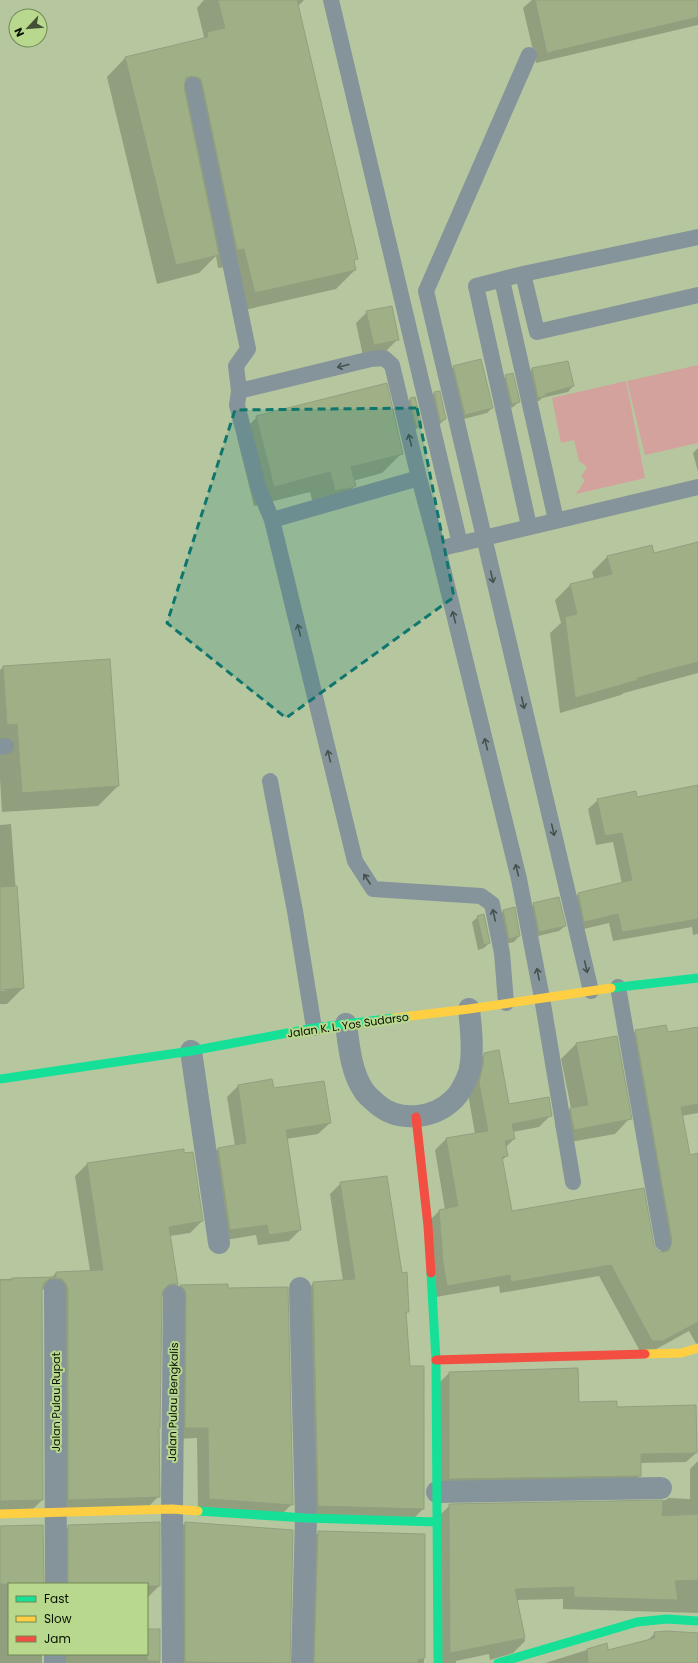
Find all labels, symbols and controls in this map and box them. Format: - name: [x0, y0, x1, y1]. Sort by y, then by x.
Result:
- north arrow: [8, 8, 48, 48]
- text: N: [10, 25, 28, 40]
- one-way arrow: [337, 362, 350, 370]
- one-way arrow: [406, 434, 414, 447]
- one-way arrow: [489, 570, 497, 583]
- one-way arrow: [450, 611, 458, 624]
- one-way arrow: [294, 623, 302, 636]
- one-way arrow: [519, 696, 527, 709]
- one-way arrow: [481, 737, 489, 750]
- one-way arrow: [325, 750, 333, 763]
- one-way arrow: [550, 823, 557, 836]
- one-way arrow: [513, 863, 520, 876]
- one-way arrow: [362, 873, 370, 885]
- one-way arrow: [489, 908, 497, 921]
- one-way arrow: [583, 961, 591, 974]
- one-way arrow: [533, 968, 541, 981]
- street label: Jalan K. L. Yos Sudarso: [286, 1009, 410, 1041]
- street label: Jalan Pulau Bengkalis: [164, 1342, 182, 1462]
- street label: Jalan Pulau Rupat: [48, 1352, 64, 1452]
- legend: [8, 1583, 148, 1655]
- text: Fast: [44, 1590, 69, 1607]
- text: Slow: [44, 1610, 72, 1627]
- text: Jam: [44, 1630, 71, 1647]

